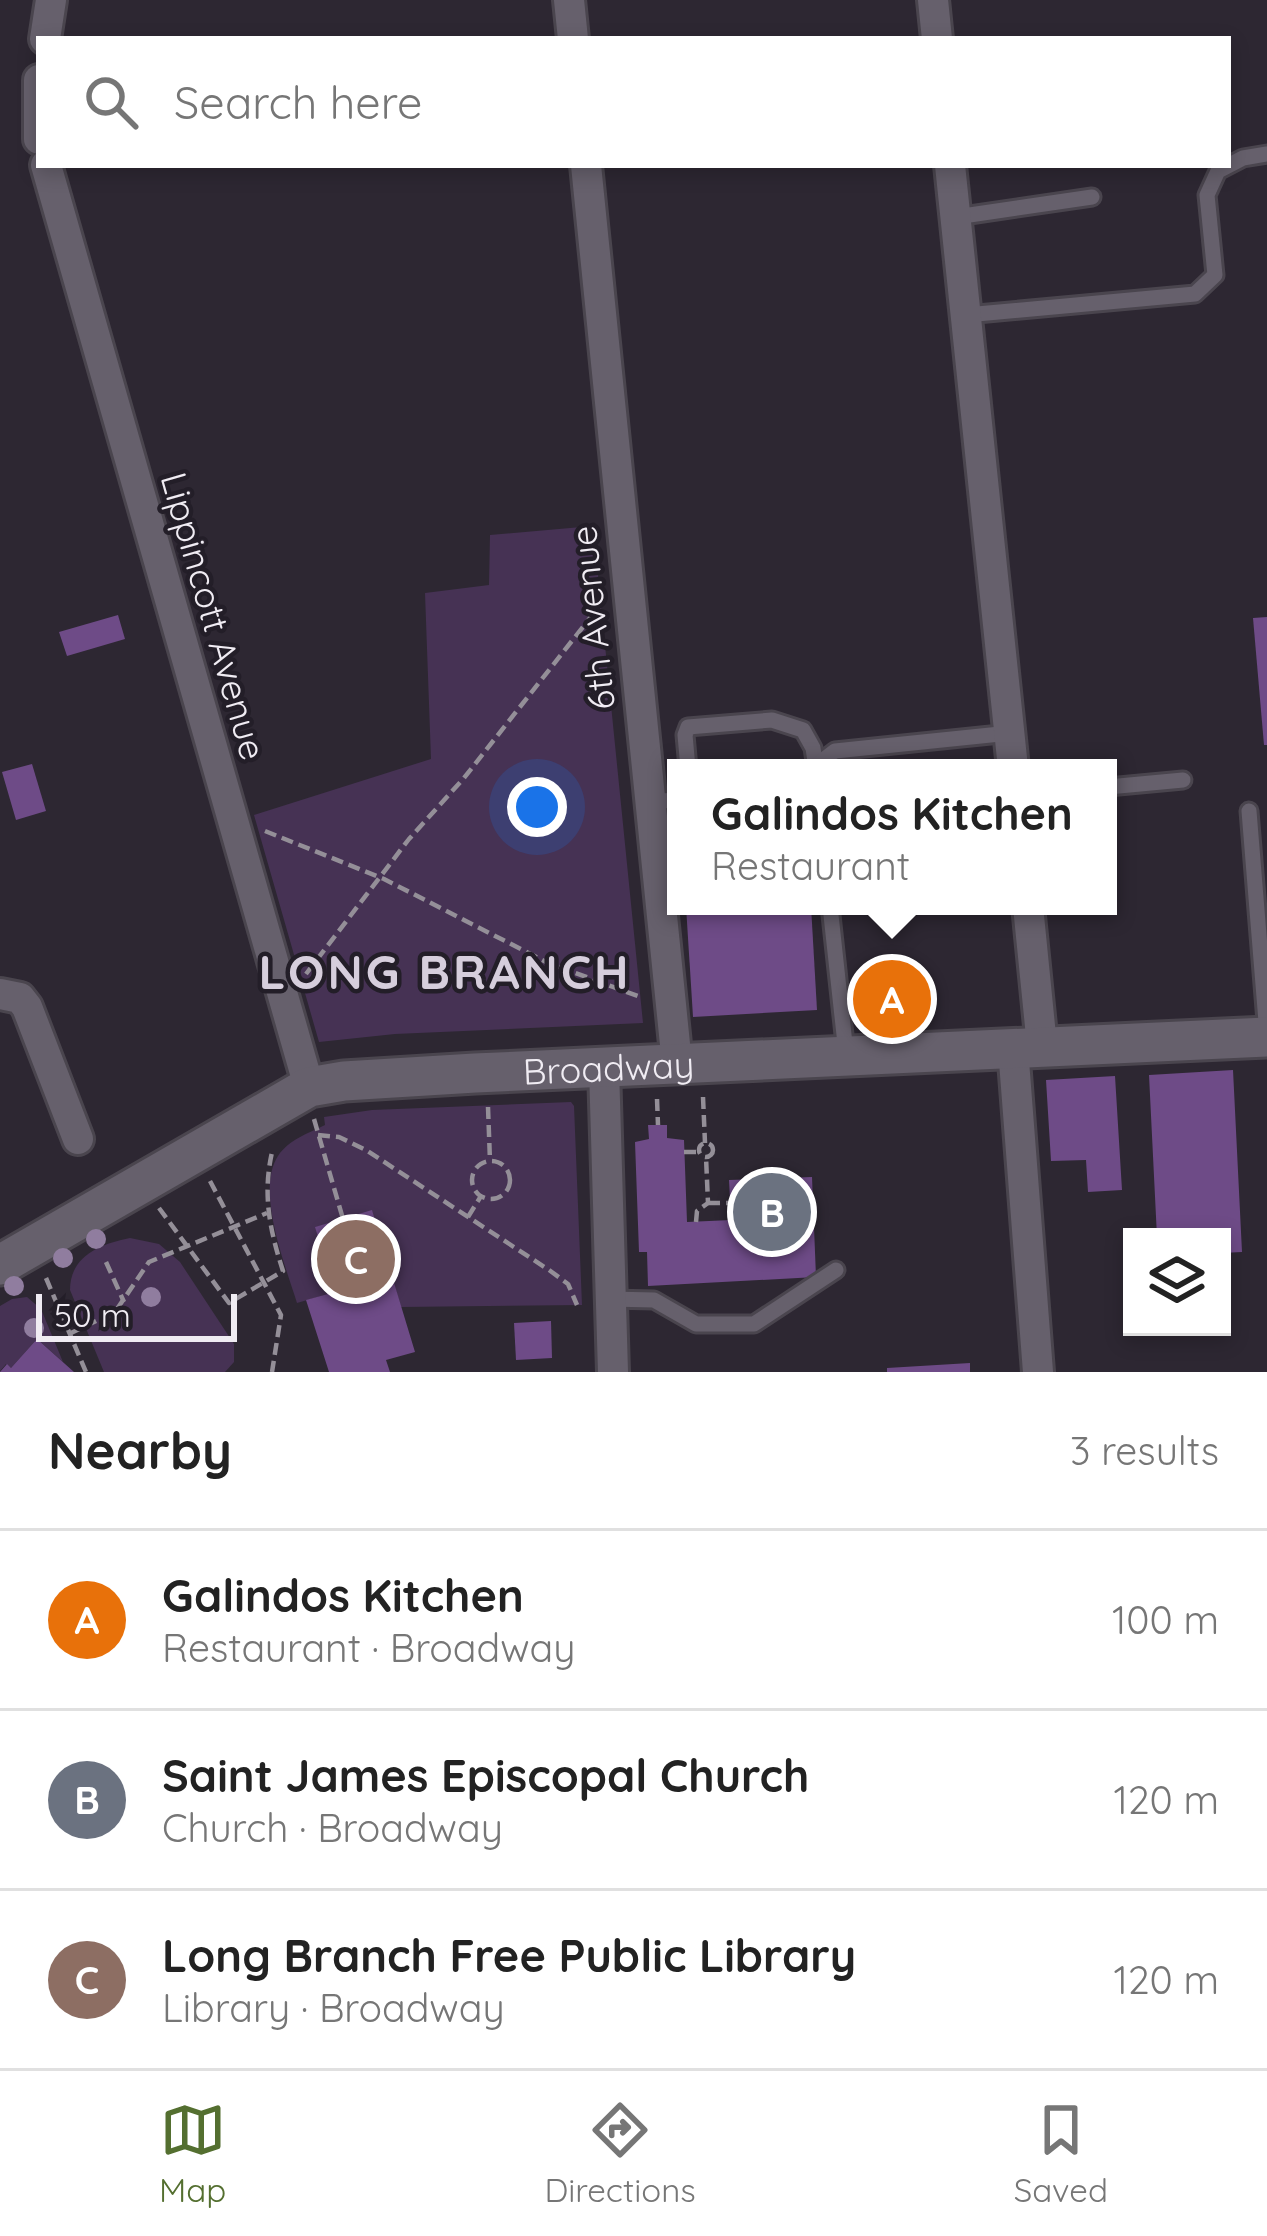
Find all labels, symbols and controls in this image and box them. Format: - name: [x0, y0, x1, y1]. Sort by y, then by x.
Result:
- search box: [36, 36, 1231, 168]
- icon: search: [78, 69, 144, 135]
- text: Search here: [174, 74, 422, 130]
- street label: Lippincott Avenue: [151, 467, 277, 765]
- street label: 6th Avenue: [560, 524, 624, 712]
- popup: [667, 759, 1117, 915]
- your location: [507, 777, 567, 837]
- text: Galindos Kitchen: [711, 785, 1073, 841]
- text: Restaurant: [711, 841, 910, 890]
- district label: LONG BRANCH: [258, 941, 632, 1001]
- pin: A: [853, 954, 931, 1044]
- street label: Broadway: [522, 1041, 695, 1093]
- pin: B: [733, 1167, 811, 1257]
- pin: C: [317, 1214, 395, 1304]
- map controls: [1123, 1228, 1231, 1336]
- button: layers: [1123, 1228, 1231, 1336]
- scale bar: [36, 1288, 237, 1341]
- text: 50 m: [54, 1294, 131, 1335]
- text: Nearby: [48, 1418, 232, 1482]
- text: 3 results: [1070, 1426, 1219, 1475]
- text: Galindos Kitchen: [162, 1567, 524, 1623]
- text: A: [75, 1595, 99, 1644]
- text: 100 m: [1112, 1595, 1219, 1644]
- text: Restaurant · Broadway: [162, 1623, 575, 1672]
- text: Saint James Episcopal Church: [162, 1747, 809, 1803]
- text: B: [74, 1775, 100, 1824]
- text: 120 m: [1114, 1775, 1219, 1824]
- text: Church · Broadway: [162, 1803, 503, 1852]
- text: Long Branch Free Public Library: [162, 1927, 856, 1983]
- text: C: [75, 1955, 99, 2004]
- text: 120 m: [1114, 1955, 1219, 2004]
- text: Library · Broadway: [162, 1983, 505, 2032]
- tab: Map: [159, 2097, 226, 2210]
- tab: Directions: [544, 2097, 696, 2210]
- tab: Saved: [1014, 2097, 1108, 2210]

